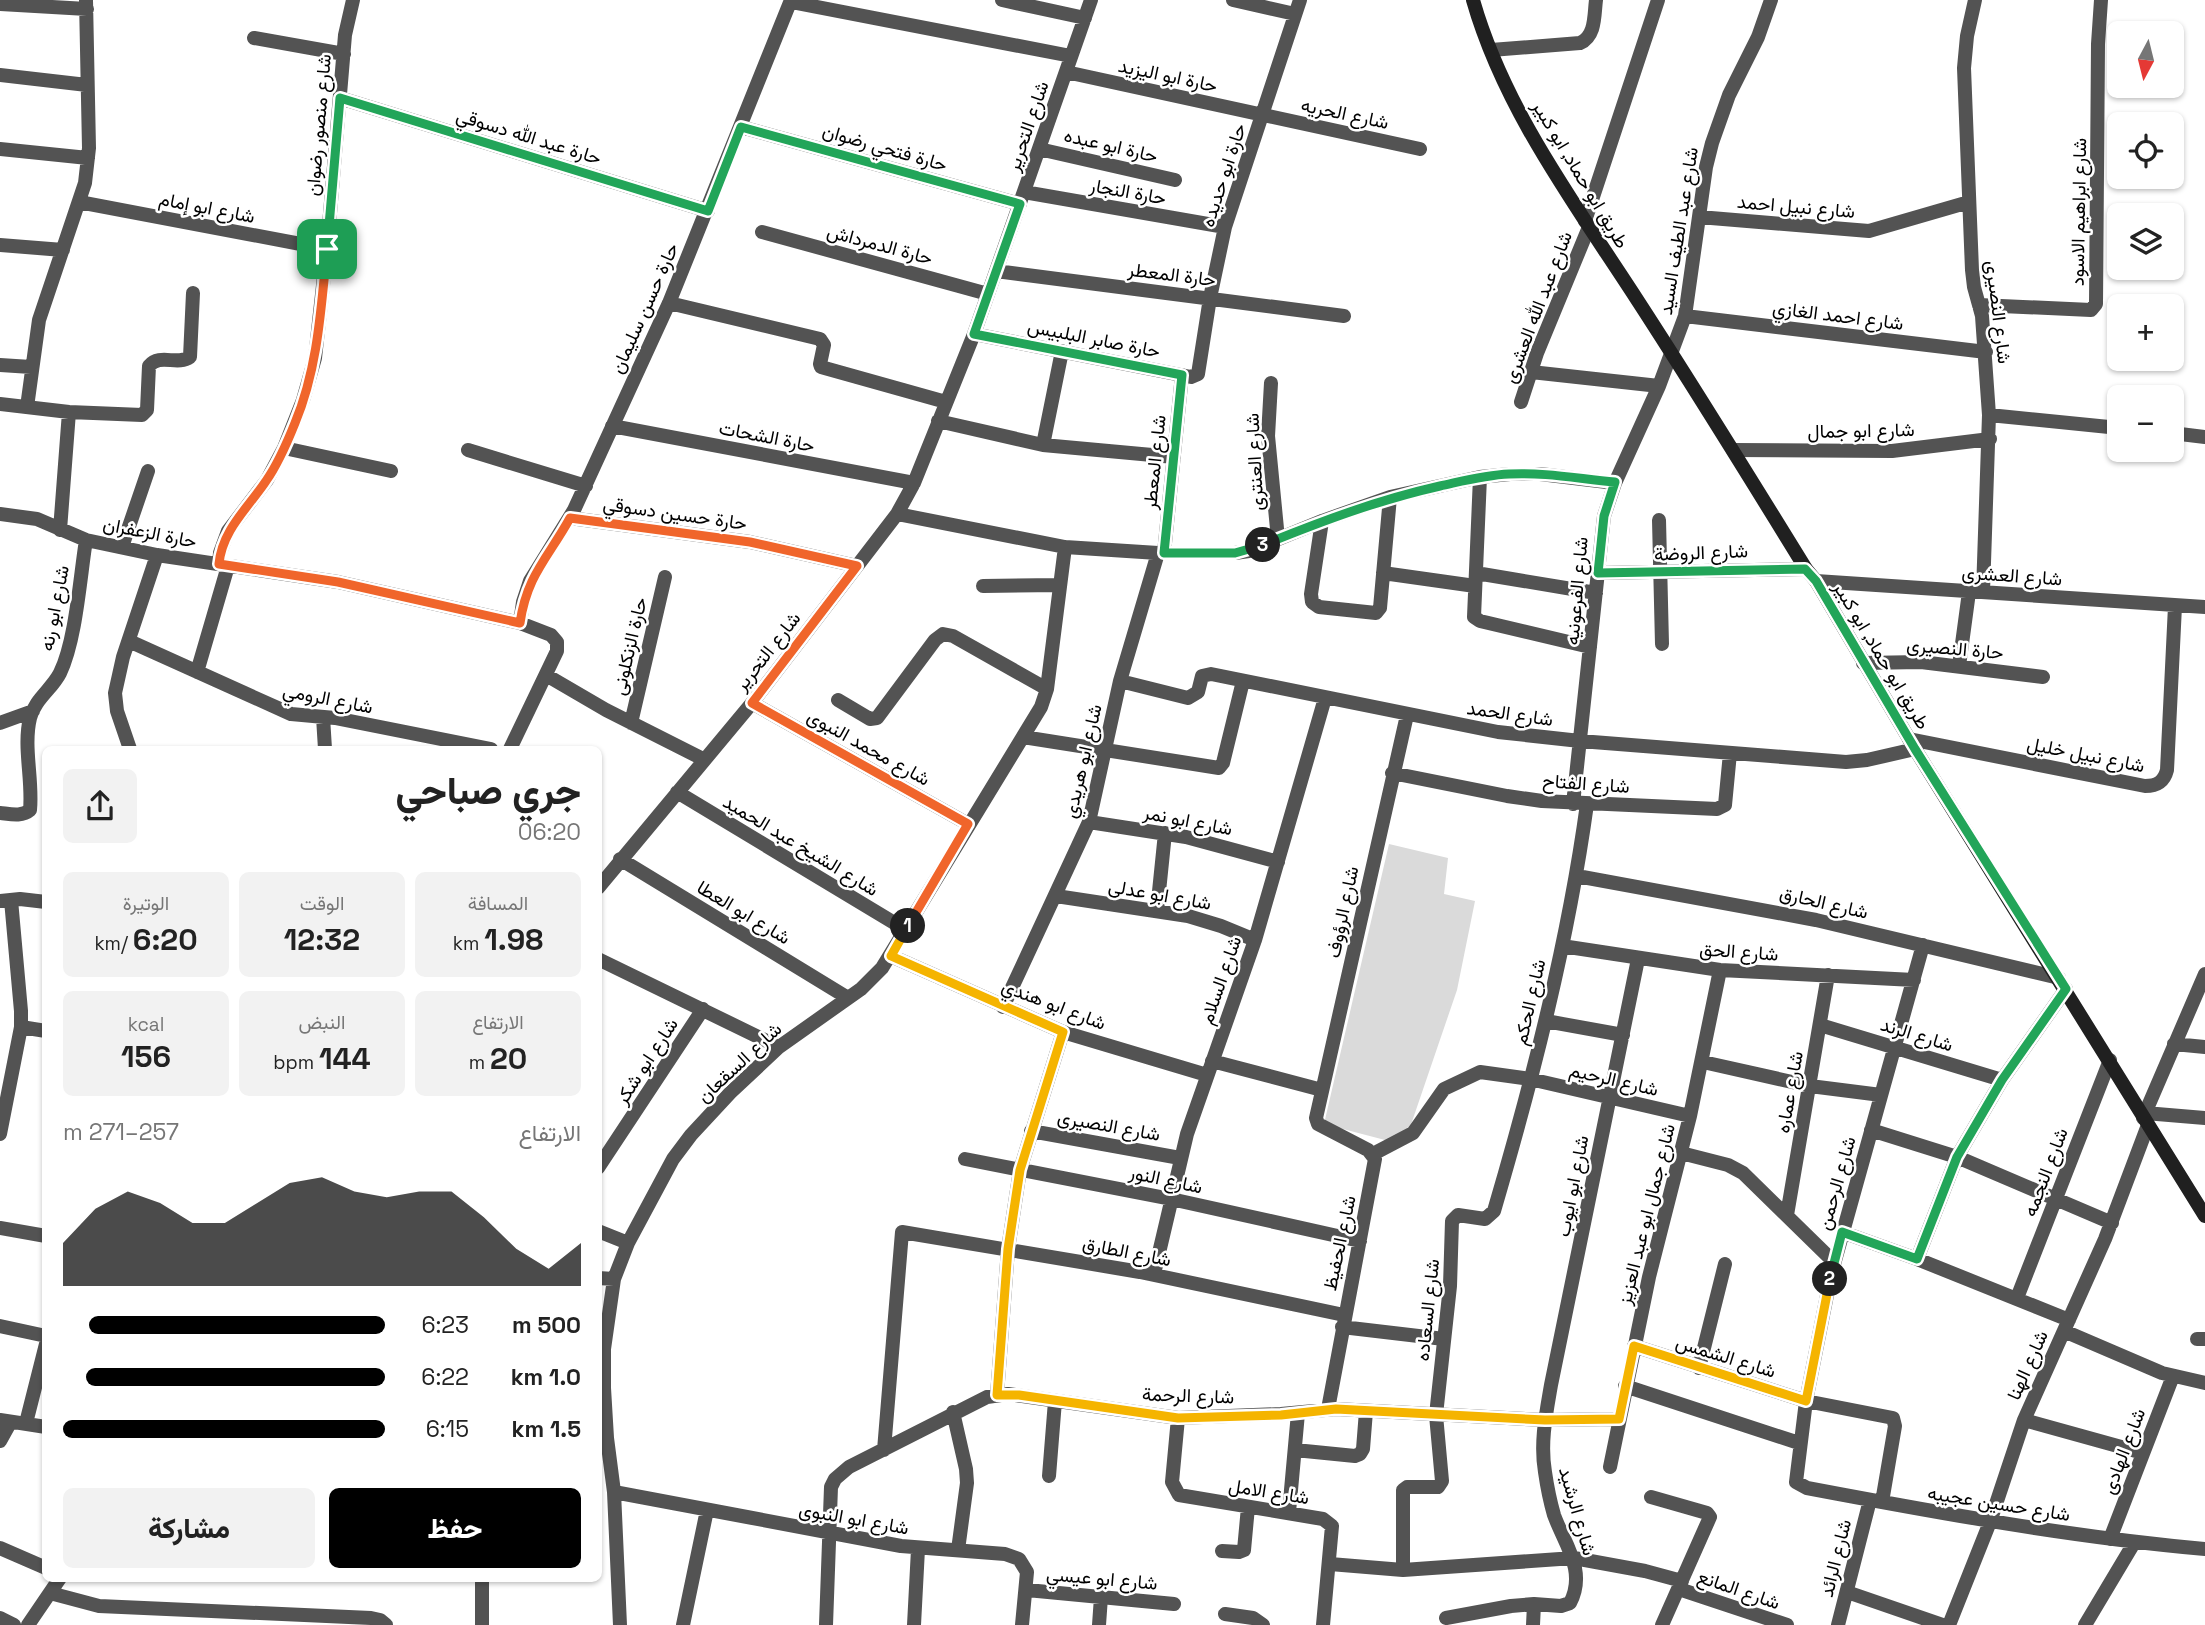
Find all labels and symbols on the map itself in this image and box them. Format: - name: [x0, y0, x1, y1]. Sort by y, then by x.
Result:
- north arrow: [2107, 21, 2184, 98]
- street label: شارع منصور رضوان: [300, 53, 337, 197]
- street label: حارة ابو اليزيد: [1116, 53, 1220, 98]
- street label: شارع التحرير: [1000, 78, 1055, 176]
- street label: شارع الحريه: [1299, 92, 1391, 135]
- street label: طريق ابو حماد, ابو كبير: [1526, 95, 1635, 253]
- street label: حارة عبد الله دسوقي: [452, 103, 604, 173]
- street label: حارة فتحي رضوان: [819, 118, 950, 180]
- street label: حارة ابو حديده: [1195, 120, 1252, 230]
- street label: حارة ابو عبده: [1062, 123, 1160, 168]
- street label: شارع ابراهيم الاسود: [2065, 138, 2092, 286]
- street label: شارع عبد الطيف السيد: [1653, 145, 1704, 317]
- street label: حارة النجار: [1087, 172, 1168, 211]
- street label: شارع ابو إمام: [157, 186, 257, 229]
- street label: شارع نبيل احمد: [1736, 189, 1856, 224]
- street label: حارة الدمرداش: [824, 218, 935, 271]
- pin: [297, 219, 357, 279]
- street label: شارع عبد الله العشرى: [1497, 228, 1578, 387]
- street label: حارة حسن سليمان: [604, 239, 684, 377]
- street label: حارة المعطر: [1126, 257, 1217, 292]
- street label: شارع النصيرى: [1980, 259, 2017, 365]
- street label: شارع احمد الغازي: [1771, 295, 1905, 339]
- street label: حارة صابر البلبيس: [1025, 313, 1162, 364]
- street label: شارع العنترى: [1239, 412, 1270, 511]
- street label: شارع المعطر: [1137, 414, 1172, 512]
- street label: حارة الشحات: [717, 415, 817, 458]
- street label: شارع ابو جمال: [1807, 417, 1915, 444]
- street label: حارة حسين دسوقي: [601, 491, 748, 539]
- street label: حارة الزعفران: [101, 511, 199, 554]
- pin: 3: [1246, 528, 1280, 562]
- street label: شارع الفرعونيه: [1559, 536, 1594, 646]
- street label: شارع الروضة: [1653, 538, 1749, 567]
- street label: شارع العشرى: [1961, 560, 2063, 591]
- street label: شارع ابو رنه: [34, 563, 75, 653]
- street label: طريق ابو حماد, ابو كبير: [1827, 576, 1936, 734]
- street label: حارة الزنكلونى: [606, 595, 653, 698]
- street label: شارع التحرير: [728, 607, 806, 697]
- street label: حارة النصيرى: [1905, 632, 2005, 665]
- street label: شارع الرومي: [280, 678, 375, 722]
- street label: شارع الحمد: [1465, 695, 1555, 732]
- street label: شارع ابو هريدي: [1057, 702, 1111, 821]
- street label: شارع محمد النبوى: [803, 703, 935, 792]
- street label: شارع نبيل خليل: [2025, 731, 2147, 778]
- street label: شارع الفتاح: [1542, 768, 1630, 799]
- street label: شارع الشيخ عبد الحميد: [718, 789, 883, 903]
- street label: شارع ابو نمر: [1140, 799, 1235, 841]
- street label: شارع الرؤوف: [1321, 864, 1364, 960]
- street label: شارع ابو عدلى: [1106, 873, 1213, 916]
- street label: شارع ابو العطا: [692, 875, 795, 950]
- street label: شارع الحارق: [1777, 880, 1871, 925]
- pin: 1: [890, 908, 926, 944]
- street label: شارع السلام: [1194, 933, 1247, 1028]
- street label: شارع الحق: [1699, 936, 1779, 967]
- street label: شارع الحكم: [1507, 957, 1552, 1048]
- street label: شارع ابو هندي: [997, 973, 1109, 1039]
- street label: شارع الرند: [1878, 1012, 1956, 1057]
- street label: شارع ابو شكر: [609, 1013, 684, 1110]
- street label: شارع السقعان: [692, 1017, 787, 1108]
- street label: شارع عماره: [1770, 1049, 1809, 1135]
- street label: شارع الرحيم: [1567, 1057, 1661, 1102]
- street label: شارع النصيرى: [1056, 1104, 1162, 1147]
- street label: شارع جمال ابو عبد العزيز: [1612, 1121, 1681, 1308]
- street label: شارع النجمه: [2017, 1124, 2074, 1220]
- street label: شارع ابو ايوب: [1550, 1133, 1595, 1239]
- street label: شارع الرحمن: [1811, 1133, 1862, 1233]
- street label: شارع النور: [1126, 1159, 1205, 1199]
- street label: شارع الحفيظ: [1317, 1193, 1362, 1293]
- street label: شارع الطارق: [1080, 1231, 1173, 1272]
- street label: شارع السعاده: [1410, 1258, 1445, 1362]
- pin: 2: [1812, 1262, 1848, 1296]
- street label: شارع الهنا: [2001, 1326, 2054, 1404]
- street label: شارع الشمس: [1673, 1329, 1779, 1384]
- street label: شارع الرحمة: [1141, 1381, 1235, 1410]
- street label: شارع الهادى: [2096, 1405, 2151, 1498]
- street label: شارع الرشيد: [1553, 1464, 1602, 1558]
- street label: شارع الامل: [1227, 1473, 1311, 1510]
- street label: شارع حسين عجيبه: [1926, 1480, 2072, 1527]
- street label: شارع ابو النبوى: [797, 1497, 911, 1540]
- street label: شارع الرائد: [1814, 1517, 1857, 1600]
- street label: شارع ابو عيسي: [1045, 1561, 1159, 1599]
- street label: شارع المانع: [1694, 1564, 1783, 1616]

